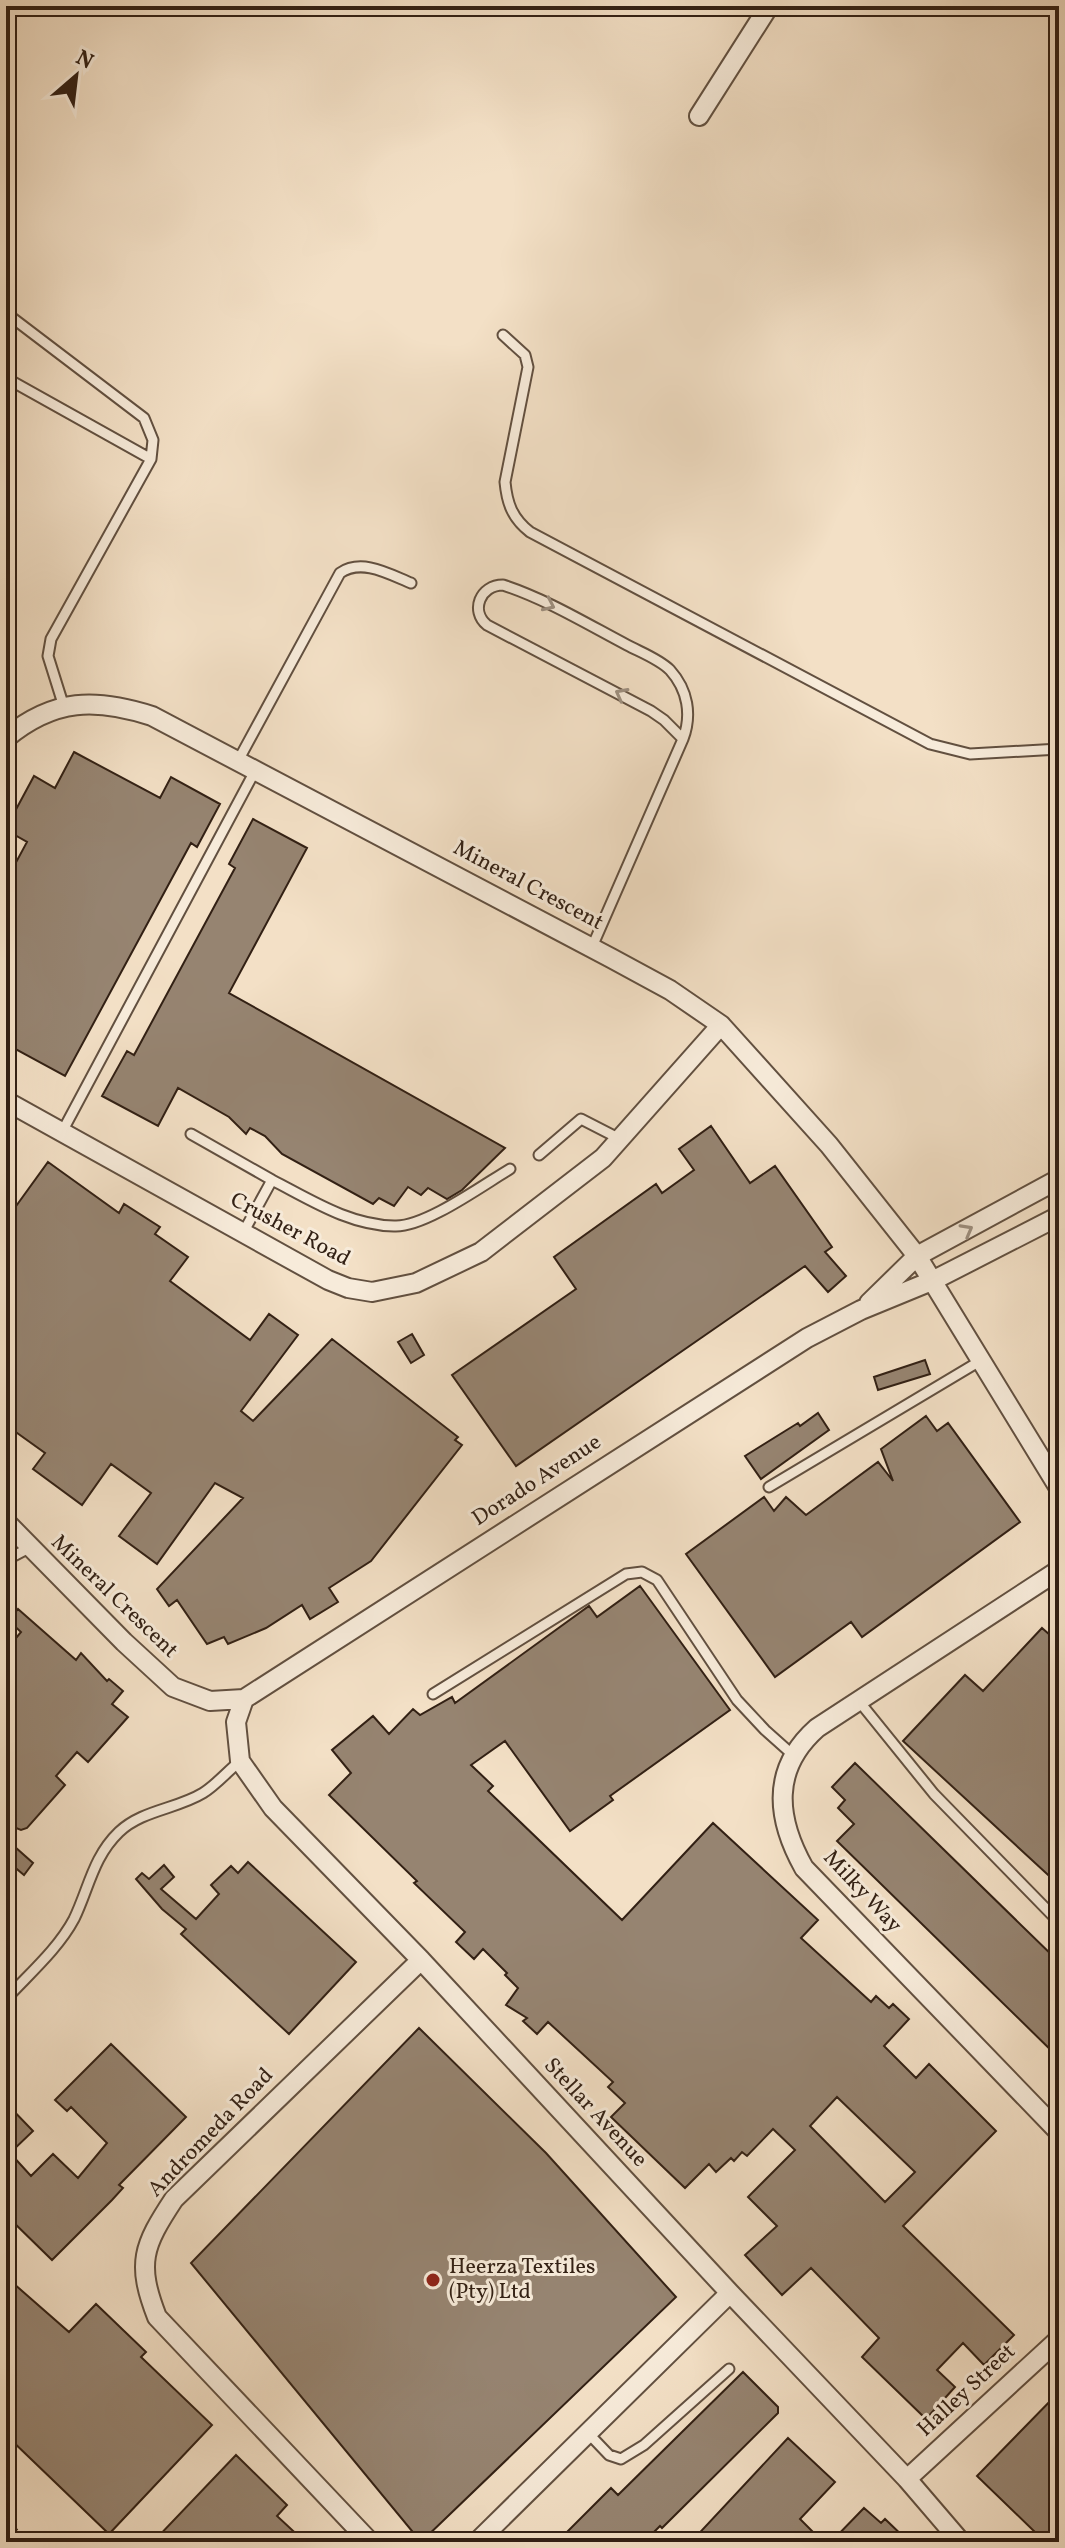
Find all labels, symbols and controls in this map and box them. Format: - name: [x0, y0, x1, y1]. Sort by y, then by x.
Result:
- north arrow: [36, 36, 116, 116]
- text: N: [70, 43, 99, 78]
- one-way arrow: [540, 595, 555, 611]
- one-way arrow: [614, 689, 629, 704]
- street label: Mineral Crescent: [447, 833, 609, 939]
- street label: Crusher Road: [224, 1185, 356, 1275]
- one-way arrow: [958, 1224, 973, 1239]
- street label: Dorado Avenue: [466, 1428, 608, 1534]
- street label: Mineral Crescent: [43, 1528, 185, 1666]
- street label: Milky Way: [815, 1844, 909, 1940]
- street label: Stellar Avenue: [536, 2051, 654, 2175]
- street label: Andromeda Road: [141, 2061, 281, 2205]
- place label: Heerza Textiles (Pty) Ltd: [449, 2252, 595, 2308]
- marker: Heerza Textiles (Pty) Ltd: [424, 2271, 442, 2289]
- street label: Halley Street: [911, 2337, 1023, 2445]

